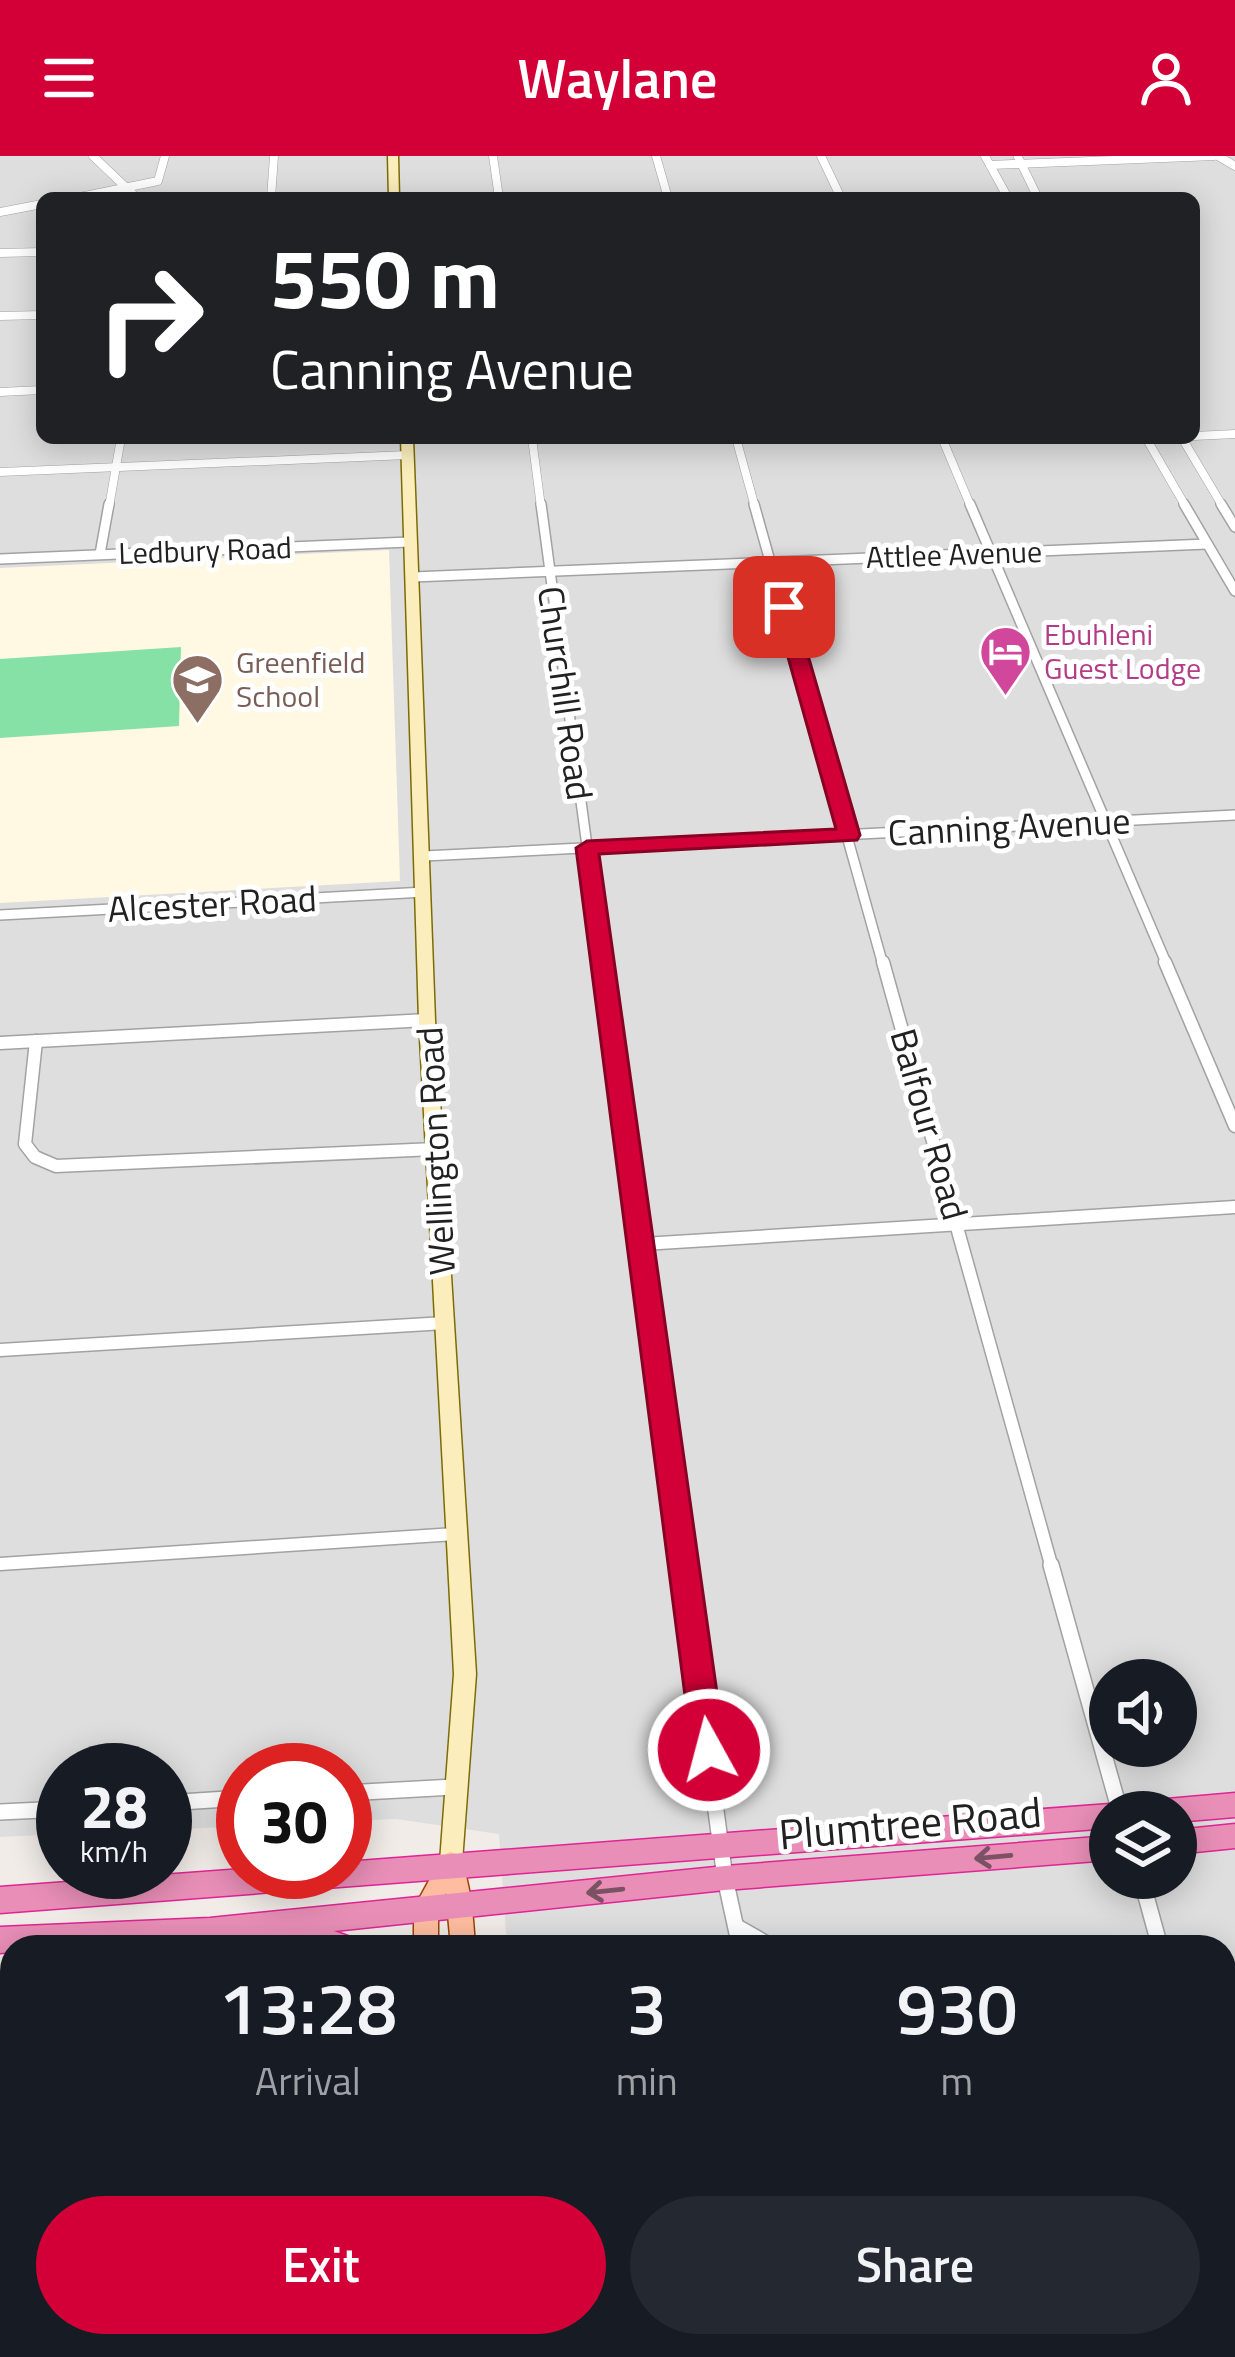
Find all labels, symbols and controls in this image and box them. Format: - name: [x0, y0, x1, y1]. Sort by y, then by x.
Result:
- text: Waylane: [518, 37, 717, 119]
- icon: menu: [36, 45, 102, 111]
- icon: person: [1133, 45, 1199, 111]
- text: 550 m: [270, 213, 500, 341]
- icon: right: [72, 240, 228, 396]
- text: Canning Avenue: [270, 328, 634, 410]
- street label: Ledbury Road: [118, 524, 292, 576]
- street label: Attlee Avenue: [865, 528, 1043, 580]
- pin: [733, 556, 835, 658]
- icon: arrive: [751, 574, 817, 640]
- street label: Churchill Road: [524, 582, 608, 804]
- place label: Ebuhleni Guest Lodge: [1044, 611, 1201, 691]
- hotel icon: Ebuhleni Guest Lodge: [977, 623, 1033, 697]
- place label: Greenfield School: [236, 639, 365, 719]
- school or university icon: Greenfield School: [169, 651, 225, 725]
- street label: Canning Avenue: [886, 792, 1132, 860]
- street label: Alcester Road: [106, 870, 318, 936]
- street label: Balfour Road: [876, 1022, 984, 1226]
- street label: Wellington Road: [401, 1025, 469, 1277]
- map controls: [1089, 1659, 1197, 1899]
- button: sound: [1089, 1659, 1197, 1767]
- position arrow: [646, 1687, 772, 1813]
- speed limit sign: 30: [216, 1743, 372, 1899]
- text: 28: [80, 1760, 148, 1851]
- street label: Plumtree Road: [776, 1779, 1044, 1865]
- button: layers: [1089, 1791, 1197, 1899]
- text: km/h: [80, 1828, 148, 1874]
- one-way arrow: [974, 1846, 1013, 1869]
- one-way arrow: [586, 1880, 625, 1903]
- text: 13:28: [219, 1952, 397, 2062]
- text: 3: [627, 1952, 667, 2062]
- text: 930: [896, 1952, 1017, 2062]
- text: Arrival: [255, 2051, 361, 2110]
- text: min: [616, 2051, 678, 2110]
- text: m: [941, 2051, 973, 2110]
- button: Exit: [36, 2196, 606, 2334]
- button: Share: [630, 2196, 1200, 2334]

